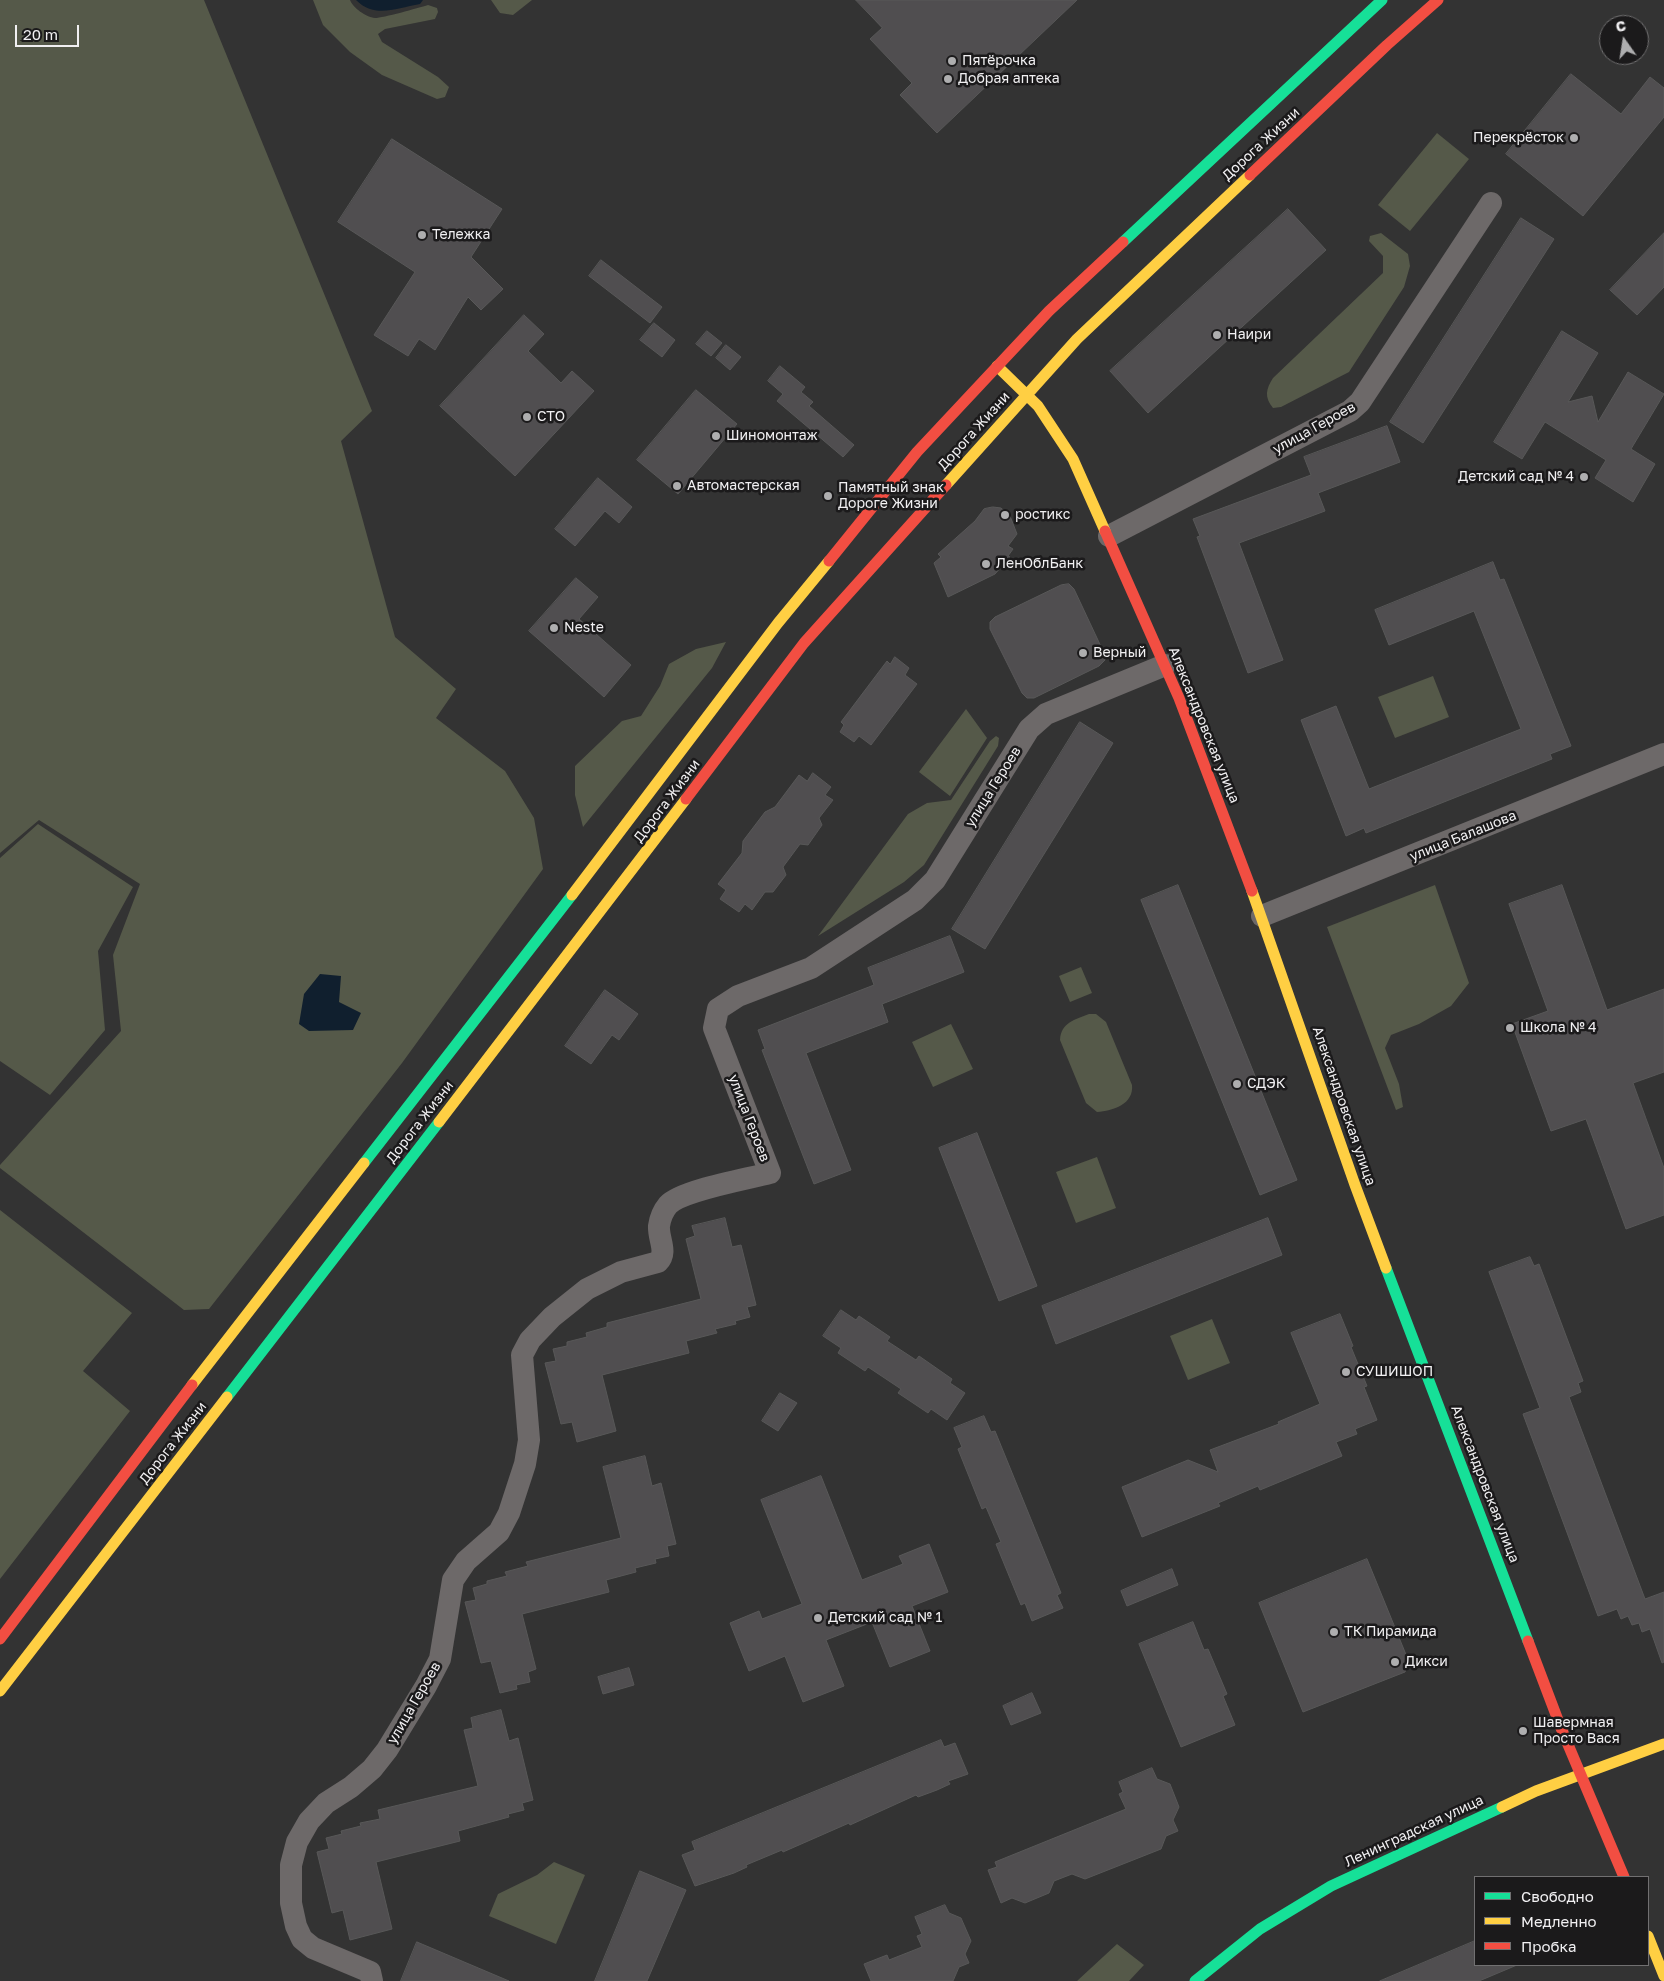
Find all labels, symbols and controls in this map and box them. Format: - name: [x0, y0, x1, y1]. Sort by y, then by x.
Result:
- scale bar: [18, 15, 81, 47]
- north arrow: [1599, 15, 1649, 65]
- text: С: [1614, 16, 1627, 35]
- text: 20 m: [23, 25, 58, 43]
- place label: Пятёрочка: [962, 53, 1036, 69]
- marker: Пятёрочка: [946, 55, 958, 67]
- place label: Добрая аптека: [958, 71, 1060, 87]
- marker: Добрая аптека: [942, 73, 954, 85]
- street label: Дорога Жизни: [1219, 104, 1303, 184]
- place label: Перекрёсток: [1473, 130, 1564, 146]
- marker: Перекрёсток: [1568, 132, 1580, 144]
- place label: Тележка: [432, 227, 490, 243]
- marker: Тележка: [416, 229, 428, 241]
- place label: Наири: [1227, 327, 1271, 343]
- marker: Наири: [1211, 329, 1223, 341]
- street label: Дорога Жизни: [934, 388, 1014, 474]
- street label: улица Героев: [1270, 398, 1358, 458]
- place label: СТО: [537, 409, 565, 425]
- marker: СТО: [521, 411, 533, 423]
- place label: Шиномонтаж: [726, 428, 818, 444]
- marker: Шиномонтаж: [710, 430, 722, 442]
- place label: Детский сад № 4: [1458, 469, 1574, 485]
- marker: Детский сад № 4: [1578, 471, 1590, 483]
- place label: Автомастерская: [687, 478, 800, 494]
- marker: Автомастерская: [671, 480, 683, 492]
- place label: Памятный знак Дороге Жизни: [838, 480, 944, 512]
- marker: Памятный знак Дороге Жизни: [822, 490, 834, 502]
- place label: ростикс: [1015, 507, 1070, 523]
- marker: ростикс: [999, 509, 1011, 521]
- place label: ЛенОблБанк: [996, 556, 1083, 572]
- marker: ЛенОблБанк: [980, 558, 992, 570]
- place label: Neste: [564, 620, 604, 636]
- marker: Neste: [548, 622, 560, 634]
- street label: Александровская улица: [1165, 644, 1243, 806]
- place label: Верный: [1093, 645, 1146, 661]
- marker: Верный: [1077, 647, 1089, 659]
- street label: улица Героев: [962, 744, 1024, 830]
- street label: Дорога Жизни: [630, 756, 704, 846]
- street label: улица Балашова: [1407, 807, 1519, 865]
- place label: Школа № 4: [1520, 1020, 1597, 1036]
- marker: Школа № 4: [1504, 1022, 1516, 1034]
- street label: Александровская улица: [1309, 1024, 1379, 1188]
- street label: улица Героев: [725, 1072, 773, 1164]
- place label: СДЭК: [1247, 1076, 1285, 1092]
- street label: Дорога Жизни: [383, 1078, 457, 1166]
- marker: СДЭК: [1231, 1078, 1243, 1090]
- place label: СУШИШОП: [1356, 1364, 1433, 1380]
- marker: СУШИШОП: [1340, 1366, 1352, 1378]
- street label: Дорога Жизни: [136, 1399, 210, 1487]
- street label: Александровская улица: [1447, 1403, 1523, 1565]
- place label: Детский сад № 1: [828, 1610, 942, 1626]
- marker: Детский сад № 1: [812, 1612, 824, 1624]
- place label: ТК Пирамида: [1344, 1624, 1437, 1640]
- marker: ТК Пирамида: [1328, 1626, 1340, 1638]
- place label: Дикси: [1405, 1654, 1448, 1670]
- marker: Дикси: [1389, 1656, 1401, 1668]
- street label: улица Героев: [384, 1659, 444, 1747]
- place label: Шавермная Просто Вася: [1533, 1715, 1620, 1748]
- marker: Шавермная Просто Вася: [1517, 1725, 1529, 1737]
- street label: Ленинградская улица: [1342, 1791, 1486, 1871]
- legend: [1474, 1876, 1649, 1966]
- text: Свободно: [1521, 1887, 1594, 1905]
- text: Медленно: [1521, 1912, 1597, 1930]
- text: Пробка: [1521, 1937, 1576, 1955]

